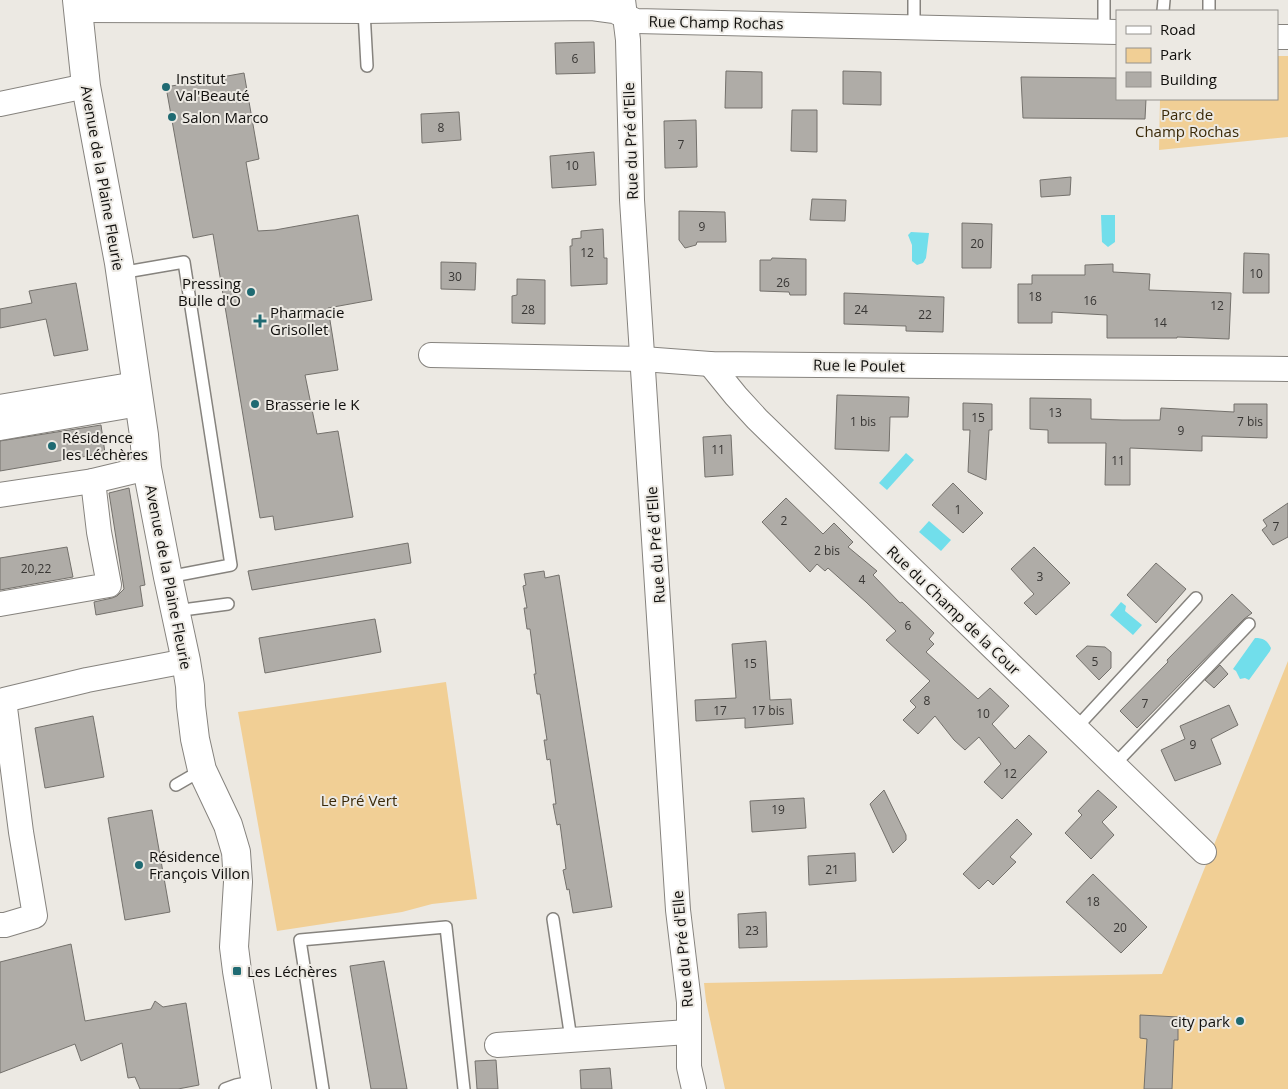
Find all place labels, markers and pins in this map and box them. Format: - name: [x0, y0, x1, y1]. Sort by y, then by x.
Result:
- place label: Institut Val'Beauté: [176, 68, 250, 105]
- marker: Institut Val'Beauté: [160, 81, 172, 93]
- place label: Salon Marco: [182, 107, 269, 127]
- marker: Salon Marco: [166, 111, 178, 123]
- place label: Pressing Bulle d'O: [178, 273, 241, 310]
- marker: Pressing Bulle d'O: [245, 286, 257, 298]
- place label: Pharmacie Grisollet: [270, 302, 344, 339]
- marker: Pharmacie Grisollet: [254, 315, 266, 327]
- place label: Brasserie le K: [265, 394, 360, 414]
- marker: Brasserie le K: [249, 398, 261, 410]
- place label: Résidence les Léchères: [62, 427, 148, 464]
- marker: Résidence les Léchères: [46, 440, 58, 452]
- place label: Résidence François Villon: [149, 846, 250, 883]
- marker: Résidence François Villon: [133, 859, 145, 871]
- place label: Les Léchères: [247, 961, 337, 981]
- marker: Les Léchères: [231, 965, 243, 977]
- place label: city park: [1171, 1011, 1230, 1031]
- marker: city park: [1234, 1015, 1246, 1027]

